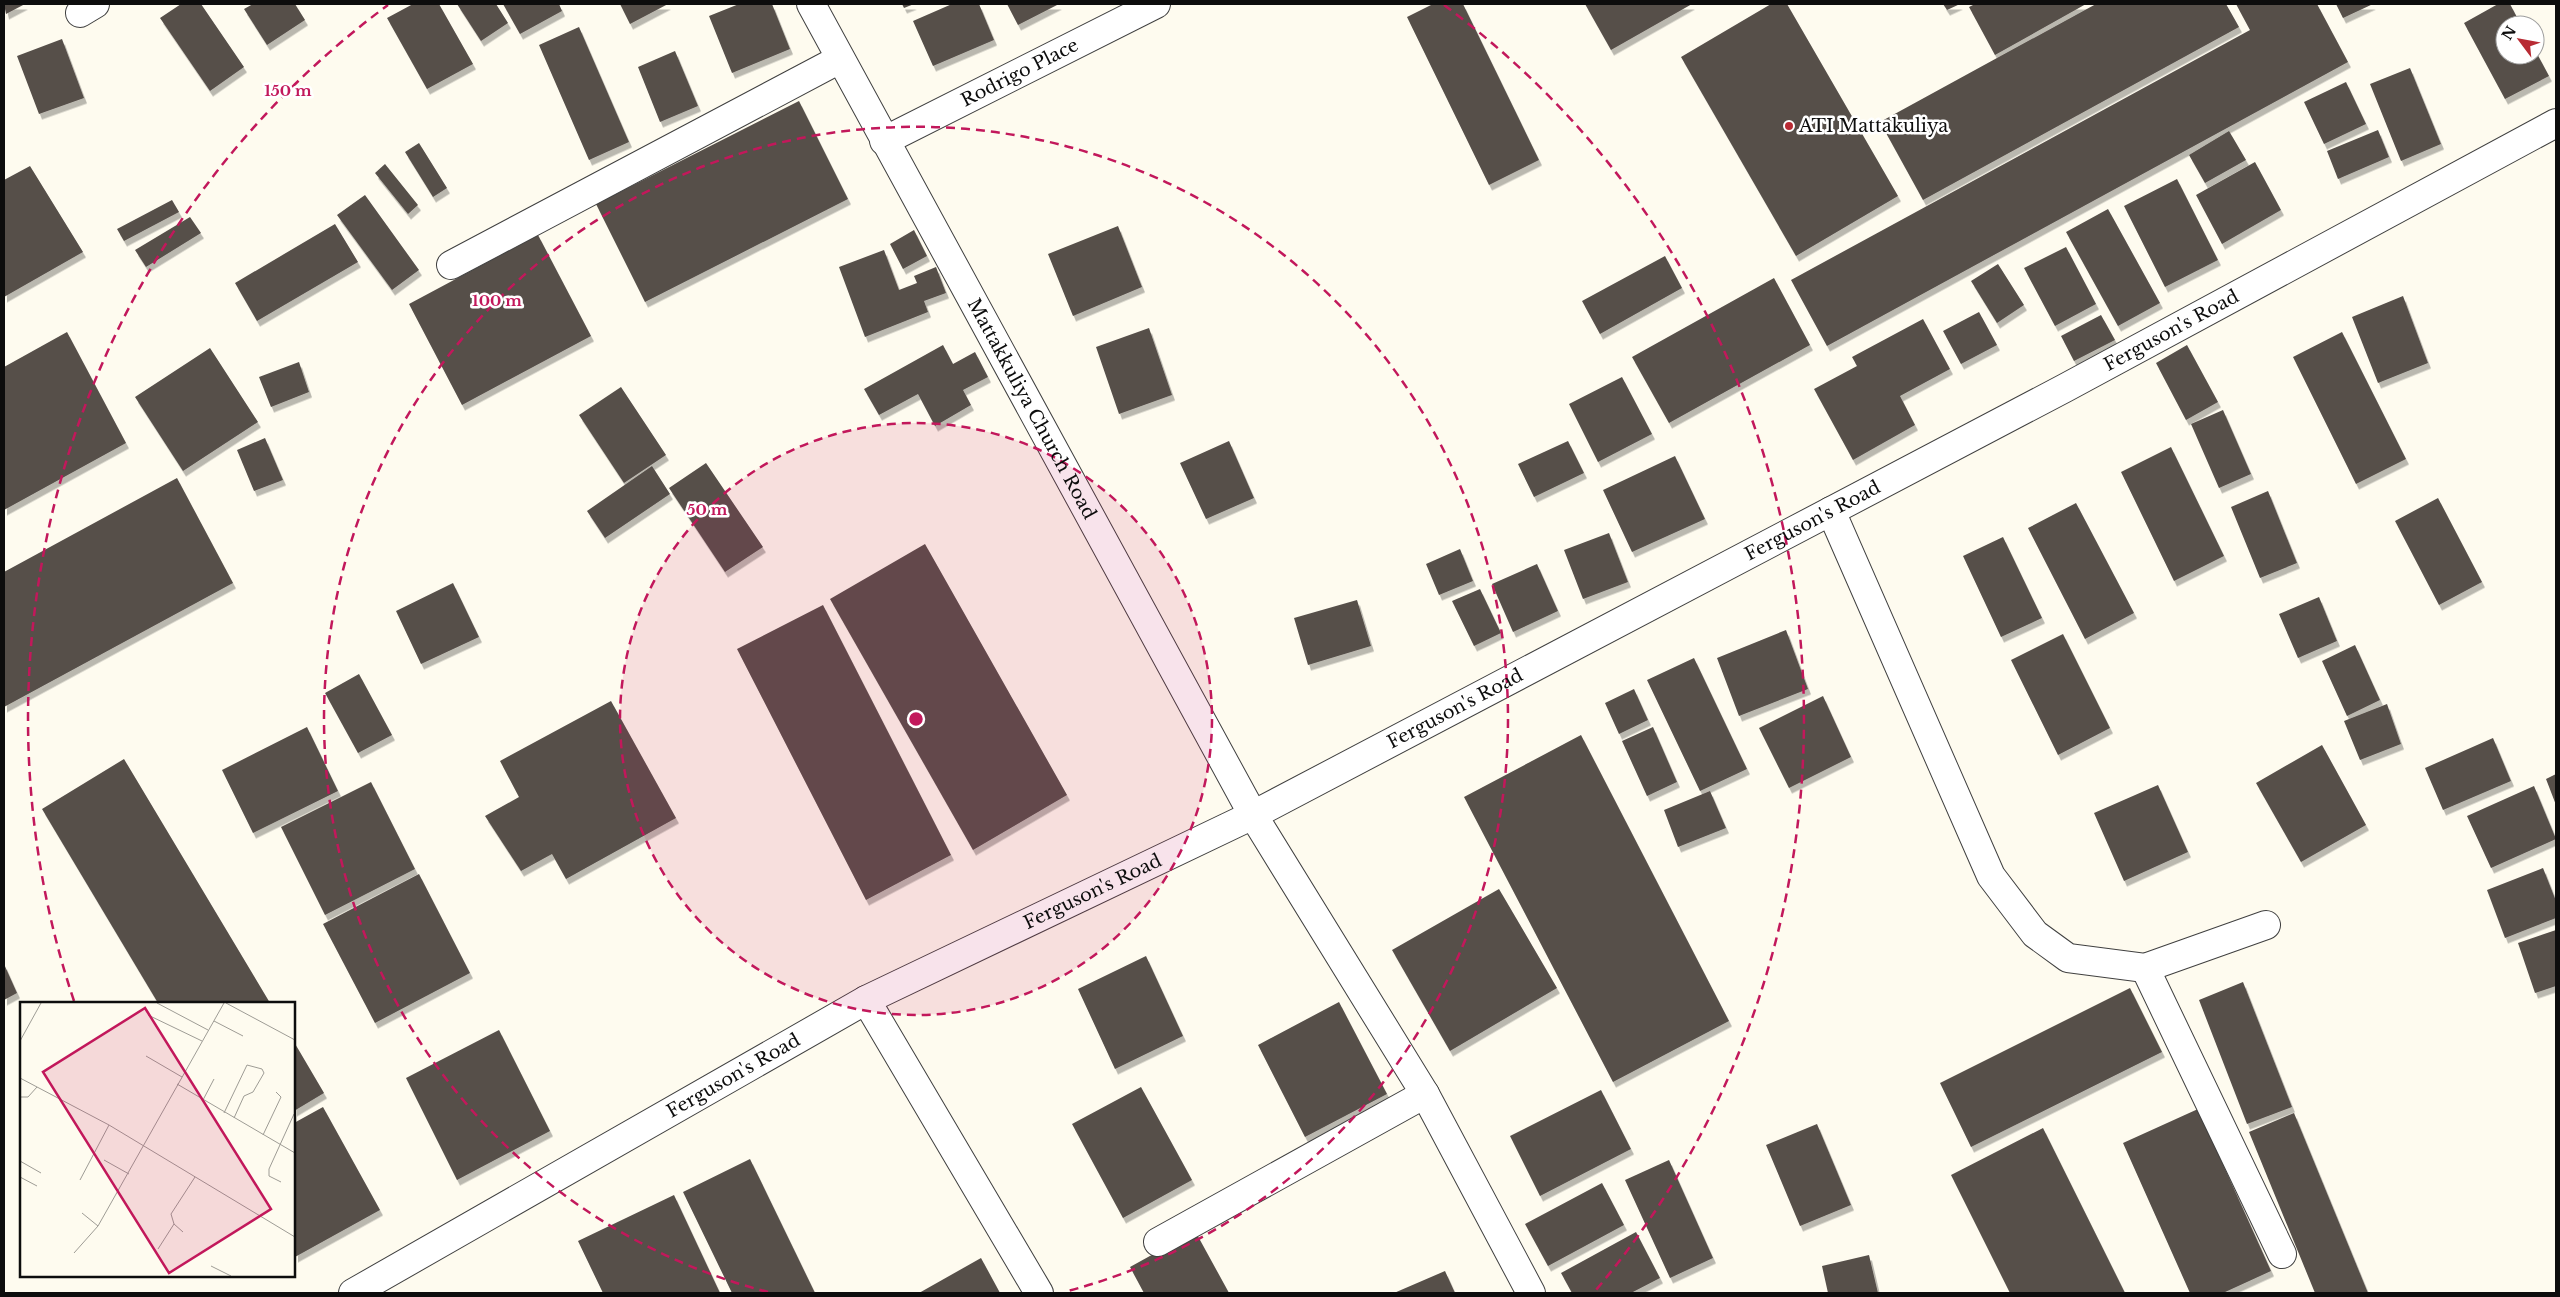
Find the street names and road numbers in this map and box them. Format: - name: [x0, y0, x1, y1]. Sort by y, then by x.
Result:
- street label: Rodrigo Place: [957, 34, 1082, 111]
- street label: Ferguson's Road: [2100, 285, 2243, 376]
- street label: Mattakkuliya Church Road: [963, 295, 1101, 523]
- street label: Ferguson's Road: [1741, 476, 1884, 565]
- street label: Ferguson's Road: [1384, 664, 1527, 753]
- street label: Ferguson's Road: [1020, 849, 1165, 934]
- street label: Ferguson's Road: [663, 1029, 804, 1123]

